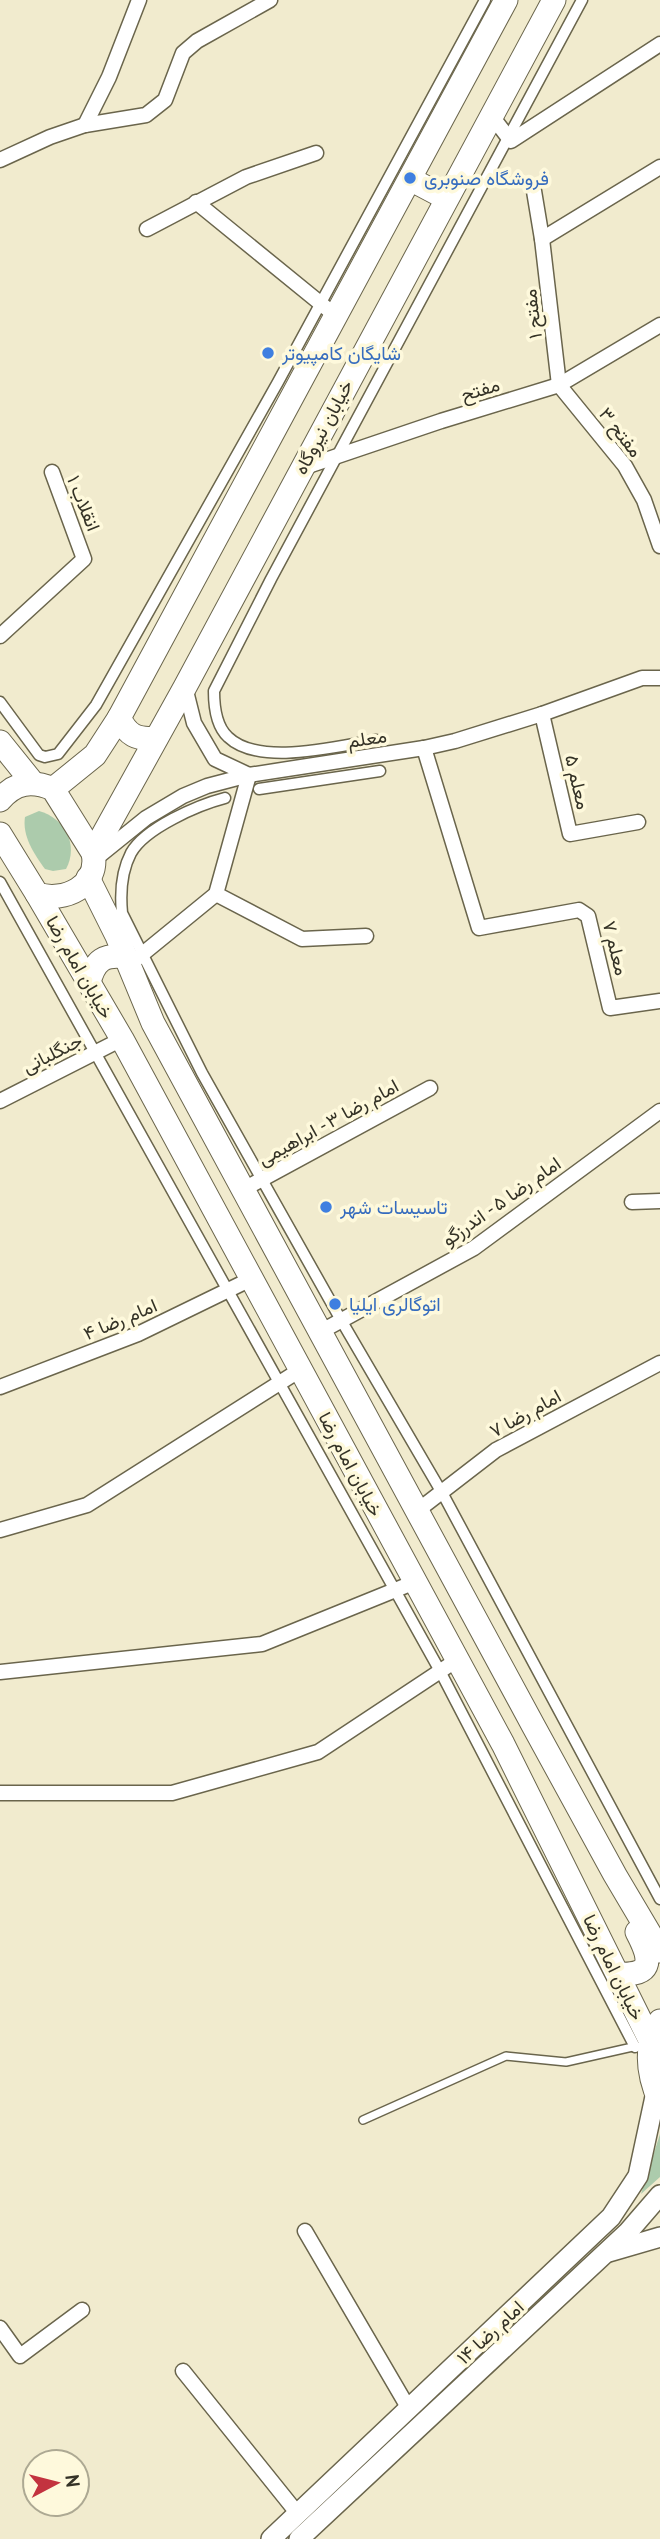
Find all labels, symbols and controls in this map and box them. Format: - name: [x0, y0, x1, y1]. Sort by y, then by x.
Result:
- place label: فروشگاه صنوبری: [424, 166, 549, 190]
- marker: فروشگاه صنوبری: [402, 170, 418, 186]
- street label: مفتح ۱: [517, 287, 549, 340]
- place label: شایگان کامپیوتر: [281, 341, 401, 367]
- marker: شایگان کامپیوتر: [260, 345, 276, 361]
- street label: مفتح: [458, 372, 503, 408]
- street label: خیابان نیروگاه: [288, 376, 358, 478]
- street label: مفتح ۳: [592, 402, 648, 463]
- street label: انقلاب ۱: [62, 472, 106, 534]
- street label: معلم: [346, 723, 388, 754]
- street label: معلم ۵: [559, 752, 596, 812]
- street label: خیابان امام رضا: [40, 911, 119, 1023]
- street label: معلم ۷: [597, 918, 634, 978]
- street label: جنگلبانی: [18, 1028, 86, 1078]
- street label: امام رضا ۳ - ابراهیمی: [253, 1073, 403, 1172]
- street label: امام رضا ۵ - اندرزگو: [437, 1151, 566, 1252]
- place label: تاسیسات شهر: [339, 1195, 448, 1219]
- marker: تاسیسات شهر: [318, 1199, 334, 1215]
- place label: اتوگالری ایلیا: [349, 1292, 441, 1316]
- street label: امام رضا ۴: [80, 1293, 161, 1346]
- marker: اتوگالری ایلیا: [327, 1296, 343, 1312]
- street label: امام رضا ۷: [485, 1384, 565, 1443]
- street label: خیابان امام رضا: [313, 1408, 389, 1521]
- street label: خیابان امام رضا: [577, 1910, 650, 2024]
- street label: امام رضا ۱۴: [451, 2295, 529, 2370]
- north arrow: [21, 2448, 91, 2518]
- text: N: [60, 2473, 86, 2489]

